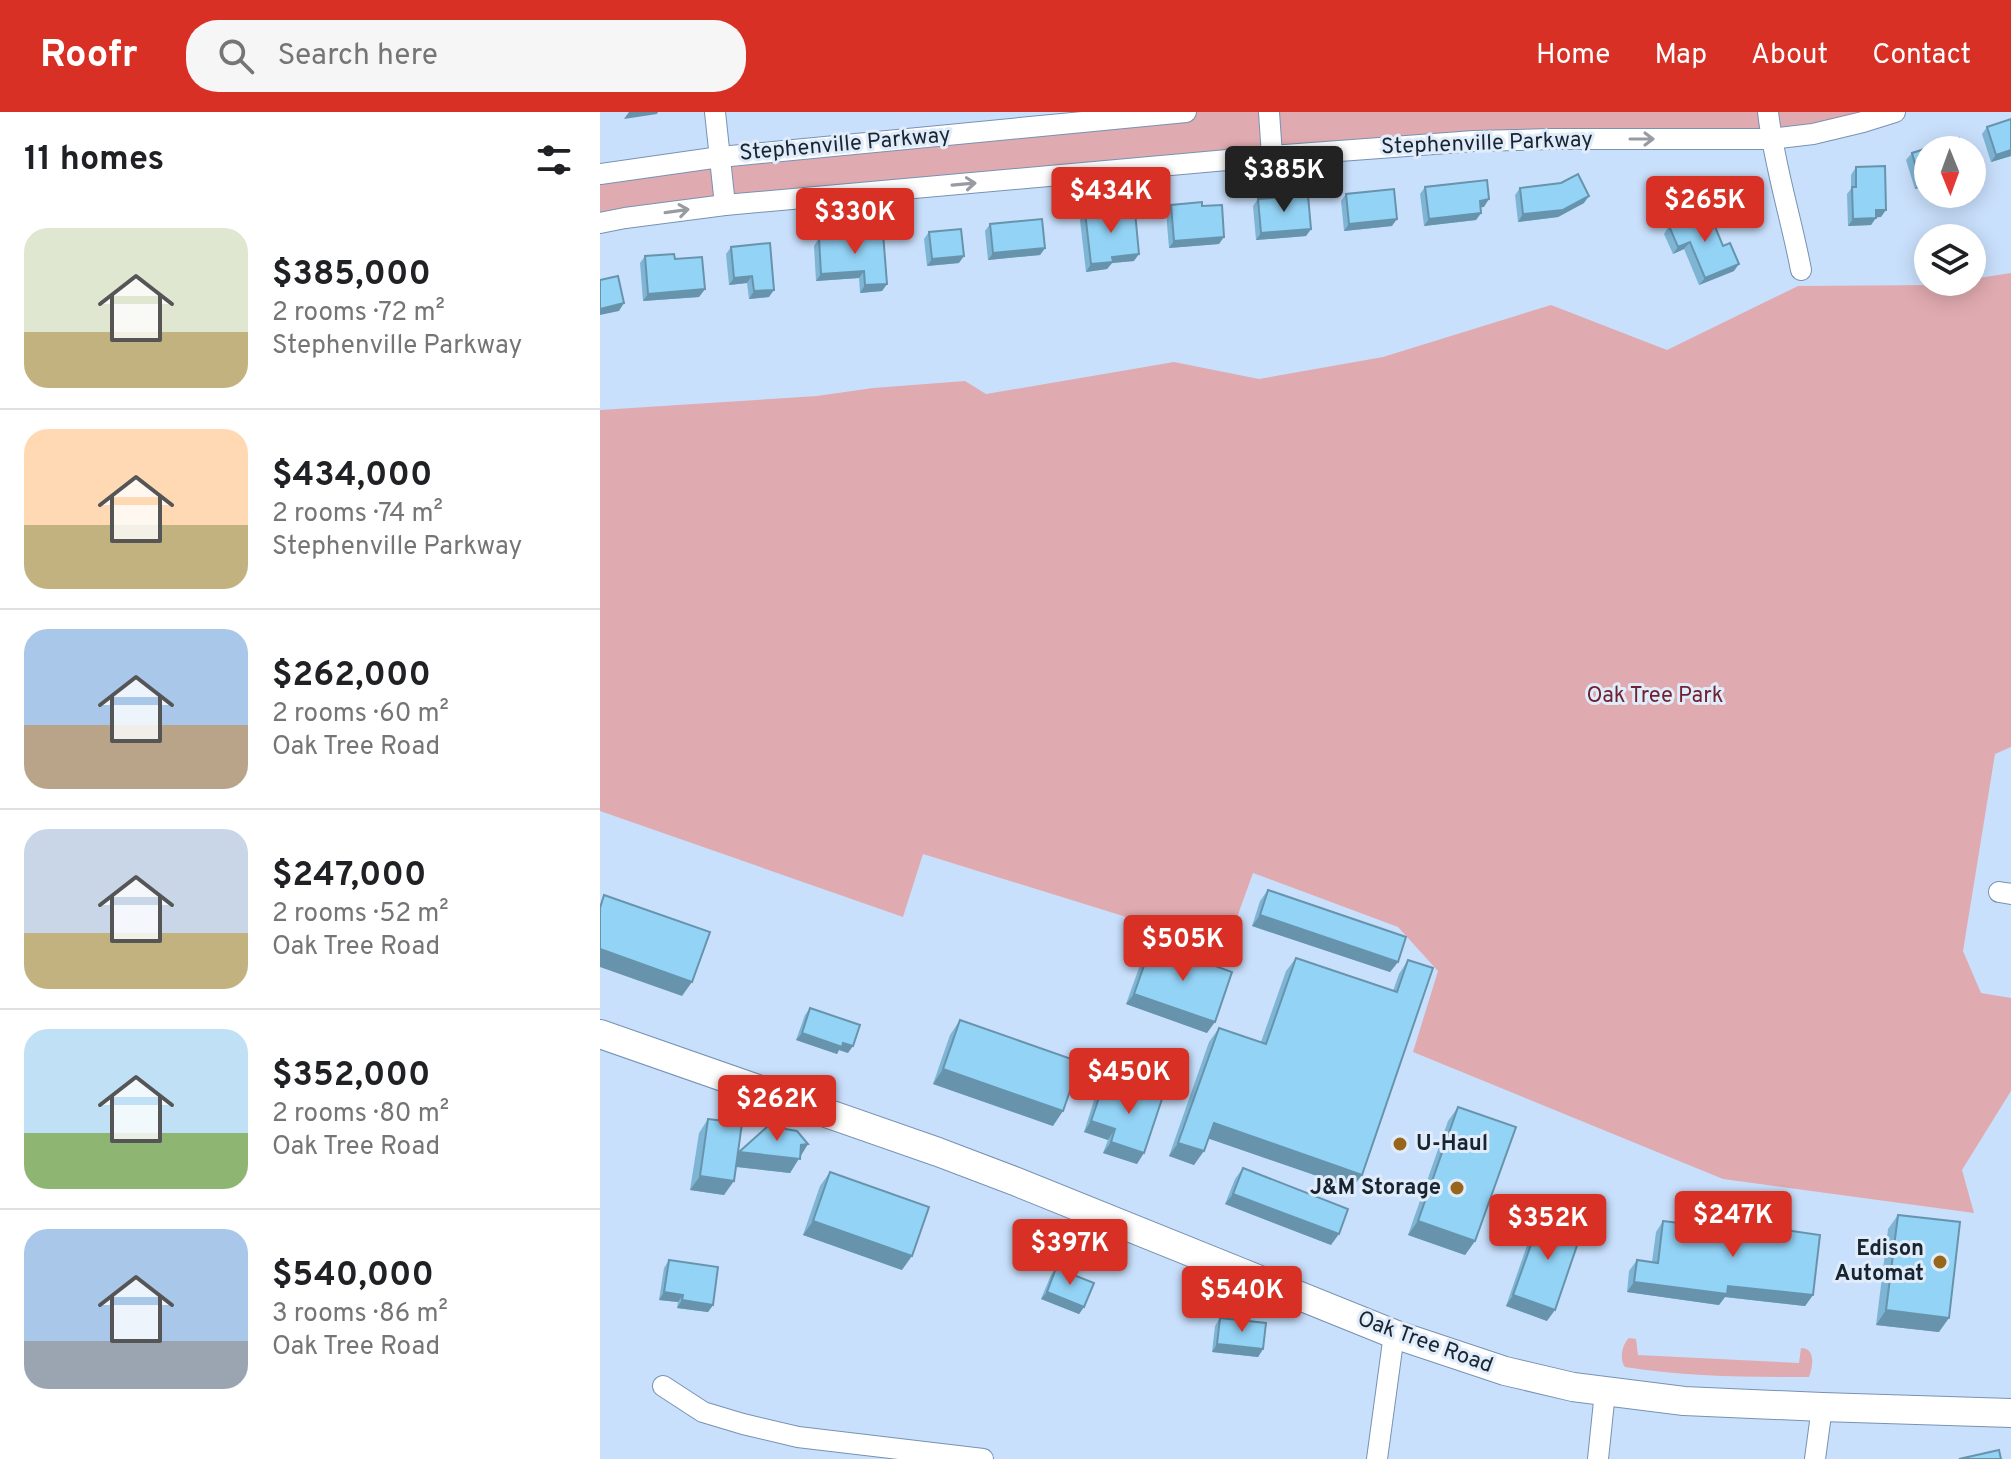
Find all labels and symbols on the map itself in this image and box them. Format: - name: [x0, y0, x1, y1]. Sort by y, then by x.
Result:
- street label: Stephenville Parkway: [738, 122, 952, 168]
- street label: Stephenville Parkway: [1381, 127, 1593, 161]
- one-way arrow: [1628, 131, 1655, 147]
- north arrow: [1914, 136, 1986, 208]
- pin: $385K: [1228, 146, 1340, 214]
- pin: $434K: [1055, 167, 1167, 235]
- one-way arrow: [950, 176, 977, 191]
- pin: $265K: [1649, 176, 1761, 244]
- pin: $330K: [799, 188, 911, 256]
- one-way arrow: [664, 203, 689, 218]
- park label: Oak Tree Park: [1587, 683, 1723, 710]
- pin: $505K: [1127, 915, 1239, 983]
- pin: $450K: [1073, 1048, 1185, 1116]
- pin: $262K: [721, 1075, 833, 1143]
- place label: U-Haul: [1416, 1131, 1488, 1158]
- marker: U-Haul: [1391, 1135, 1409, 1153]
- place label: J&M Storage: [1310, 1175, 1441, 1202]
- marker: J&M Storage: [1448, 1179, 1466, 1197]
- pin: $247K: [1677, 1191, 1789, 1259]
- pin: $352K: [1492, 1194, 1604, 1262]
- pin: $397K: [1014, 1219, 1126, 1287]
- place label: Edison Automat: [1835, 1236, 1924, 1288]
- marker: Edison Automat: [1931, 1253, 1949, 1271]
- pin: $540K: [1186, 1266, 1298, 1334]
- street label: Oak Tree Road: [1354, 1306, 1496, 1380]

